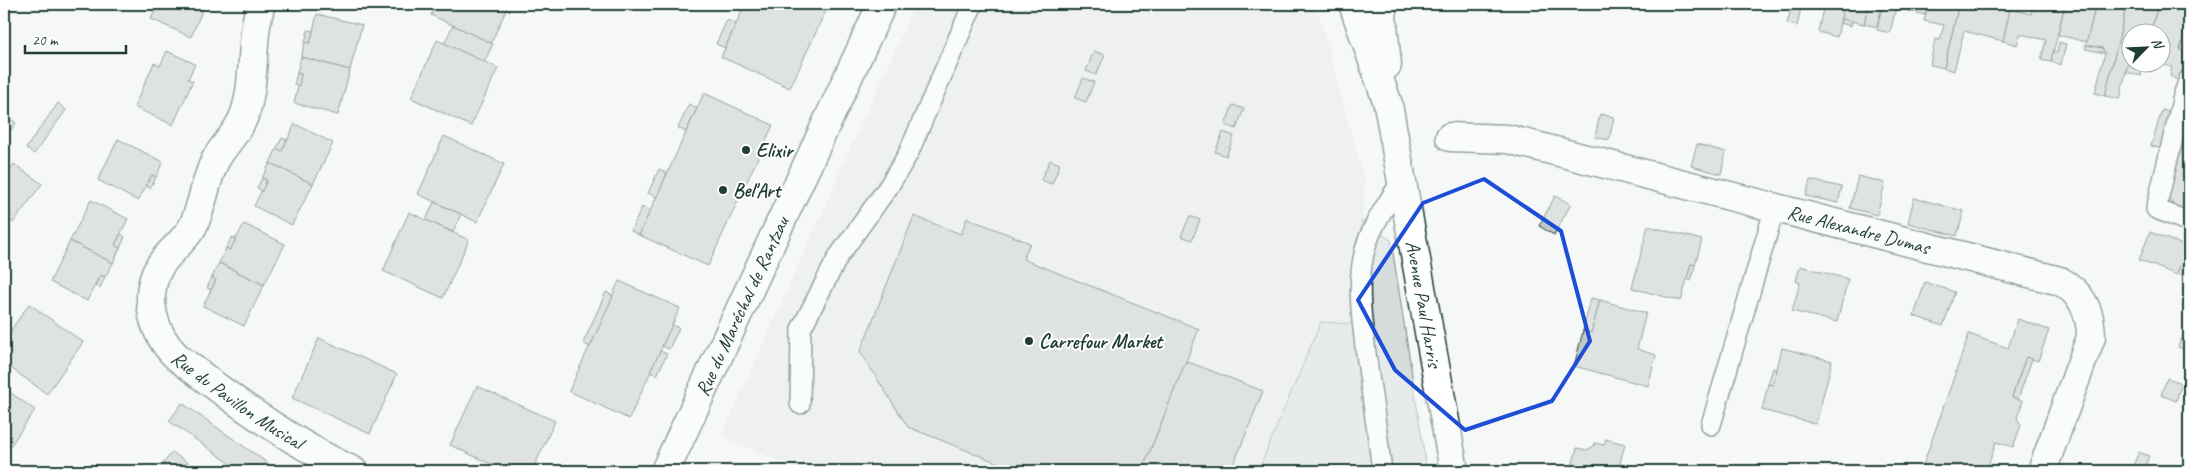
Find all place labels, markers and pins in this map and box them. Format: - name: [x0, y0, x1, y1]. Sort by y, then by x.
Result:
- place label: Elixir: [756, 138, 795, 163]
- marker: Elixir: [740, 144, 752, 156]
- place label: Bel'Art: [733, 178, 782, 203]
- marker: Bel'Art: [717, 184, 729, 196]
- place label: Carrefour Market: [1039, 329, 1164, 354]
- marker: Carrefour Market: [1023, 335, 1035, 347]

